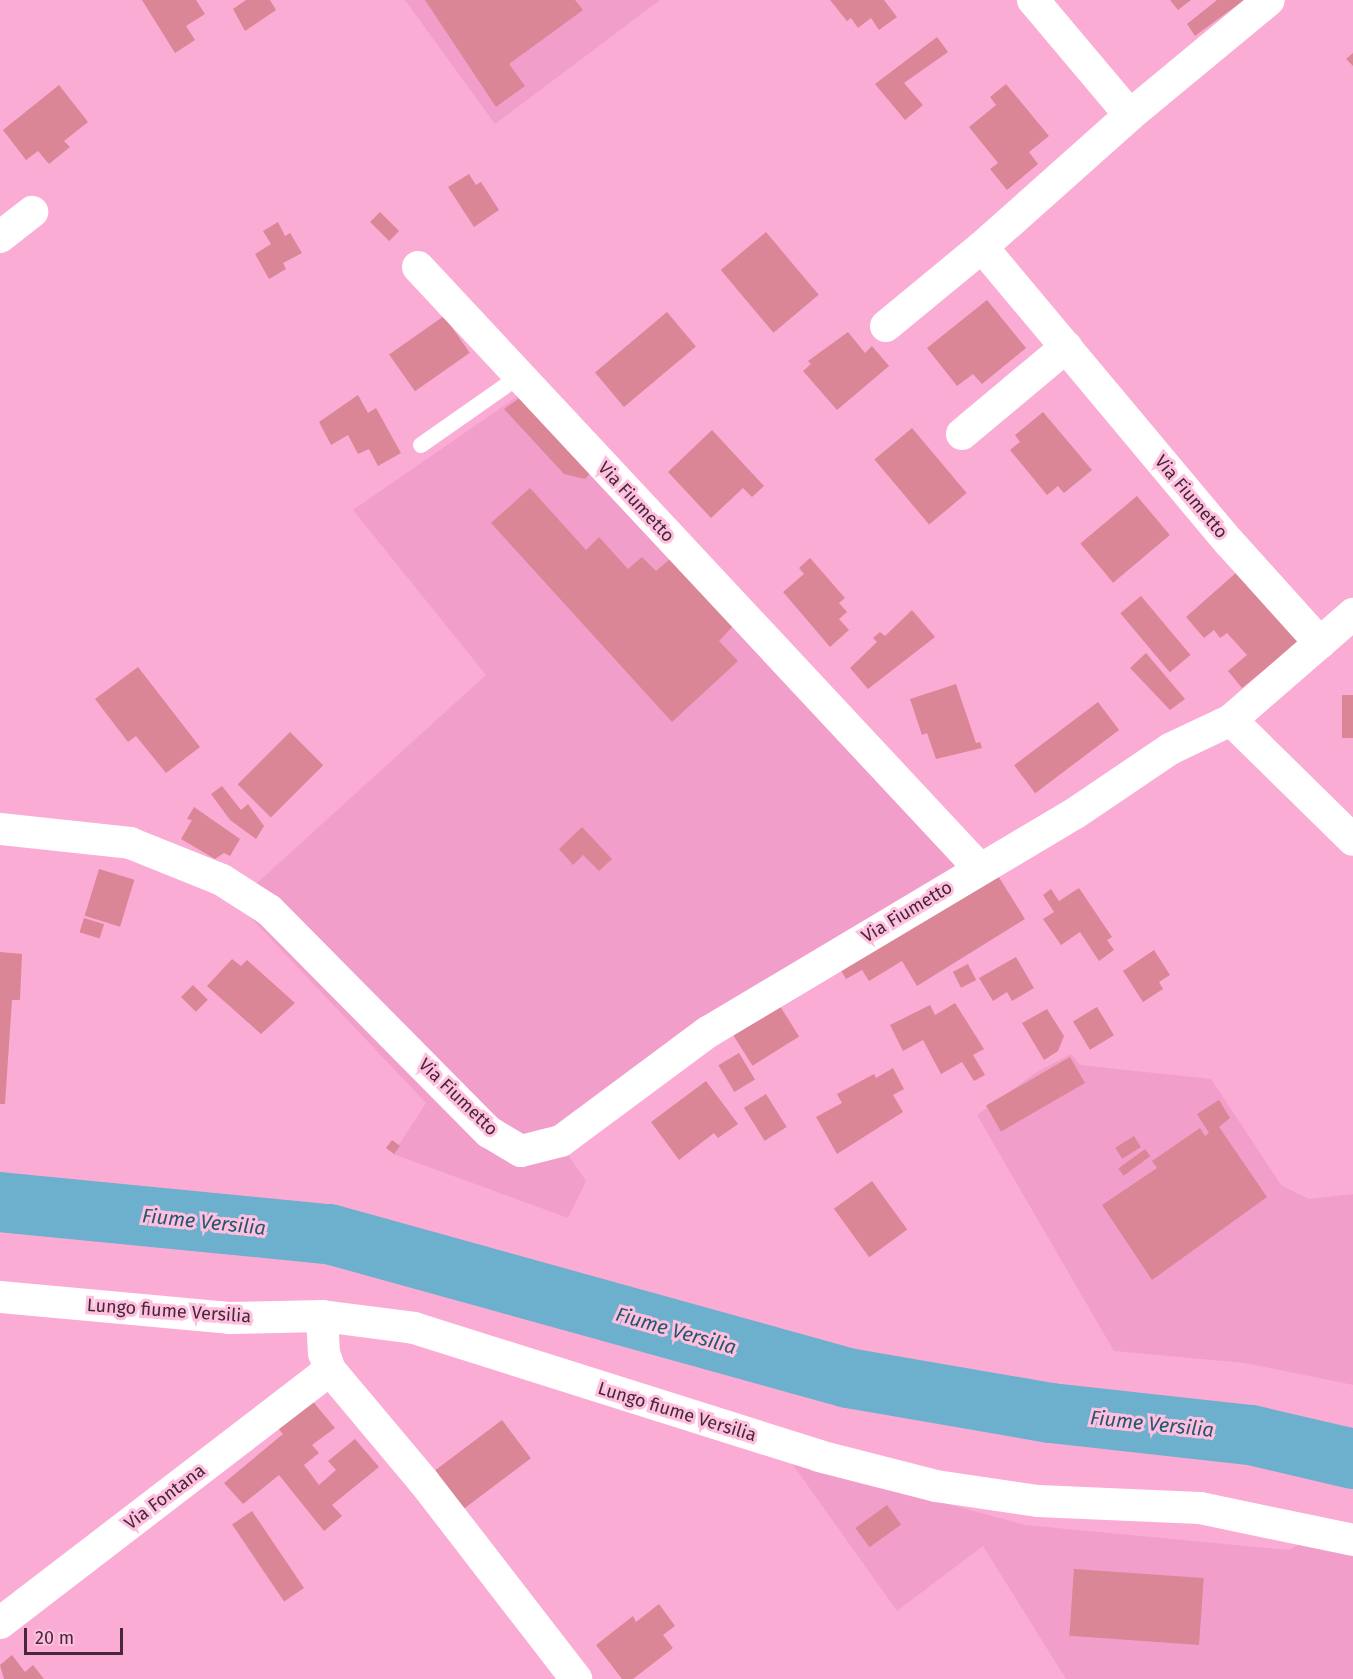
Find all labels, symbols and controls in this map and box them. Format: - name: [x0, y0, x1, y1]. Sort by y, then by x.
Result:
- street label: Via Fiumetto: [1150, 451, 1232, 543]
- street label: Via Fiumetto: [593, 457, 679, 547]
- street label: Via Fiumetto: [858, 877, 956, 947]
- street label: Via Fiumetto: [414, 1054, 502, 1140]
- water label: Fiume Versilia: [141, 1204, 267, 1240]
- street label: Lungo fiume Versilia: [86, 1294, 252, 1328]
- water label: Fiume Versilia: [613, 1302, 739, 1360]
- street label: Lungo fiume Versilia: [595, 1378, 759, 1446]
- water label: Fiume Versilia: [1089, 1406, 1215, 1442]
- street label: Via Fontana: [120, 1460, 210, 1534]
- scale bar: [27, 1616, 126, 1654]
- text: 20 m: [35, 1627, 74, 1649]

